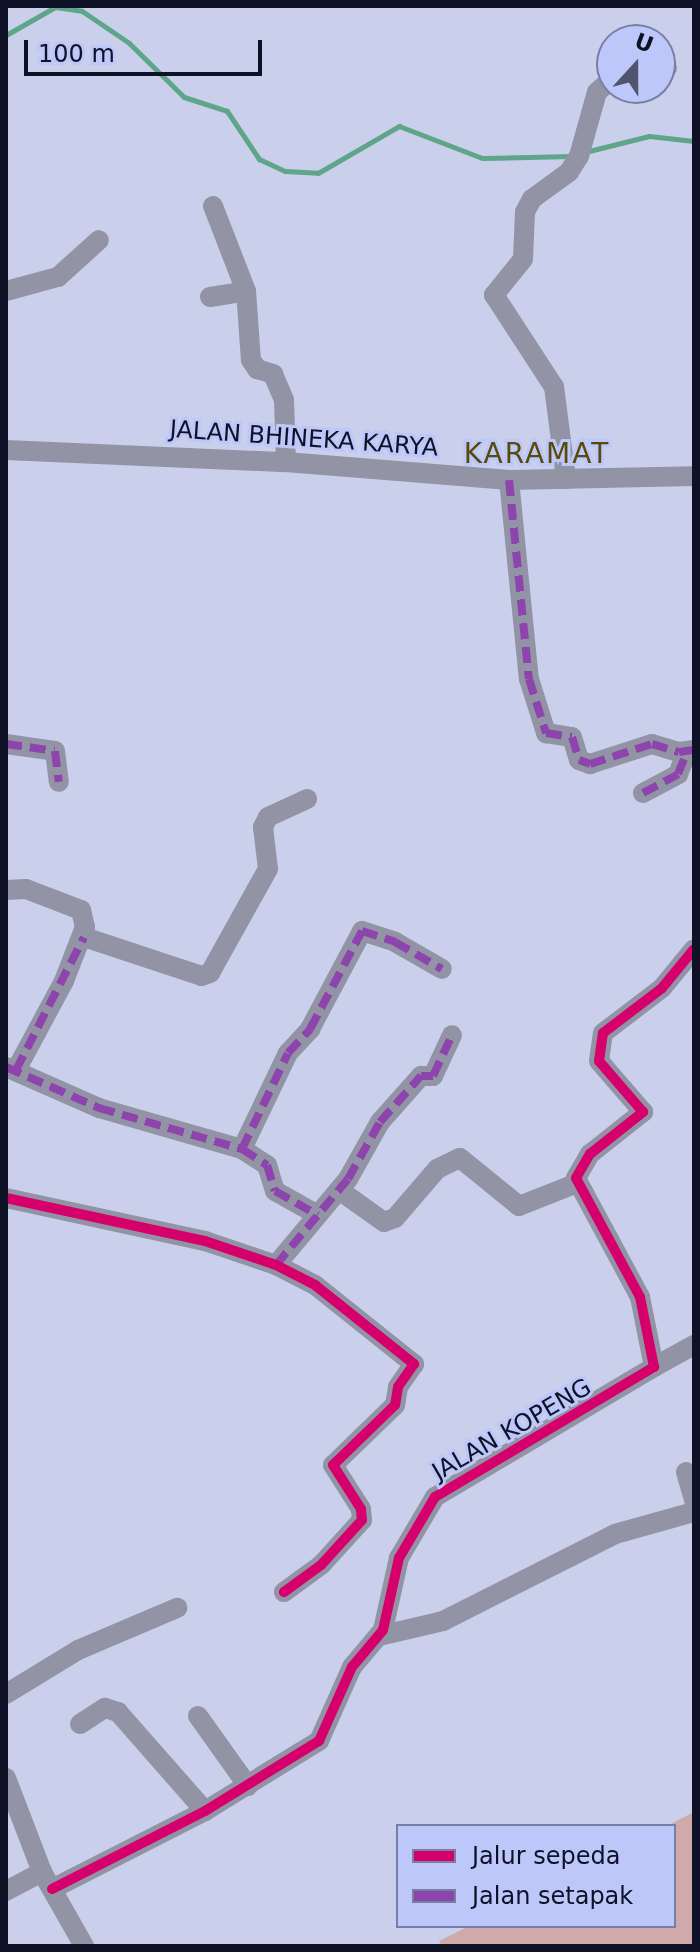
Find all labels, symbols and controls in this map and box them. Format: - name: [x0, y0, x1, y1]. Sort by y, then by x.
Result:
- scale bar: [28, 24, 266, 74]
- north arrow: [596, 24, 676, 104]
- text: U: [631, 28, 657, 58]
- text: 100 m: [38, 40, 115, 68]
- street label: JALAN BHINEKA KARYA: [169, 415, 439, 463]
- district label: KARAMAT: [464, 437, 610, 471]
- street label: JALAN KOPENG: [428, 1373, 596, 1487]
- legend: [396, 1824, 676, 1928]
- text: Jalur sepeda: [472, 1842, 620, 1870]
- text: Jalan setapak: [472, 1882, 633, 1910]

